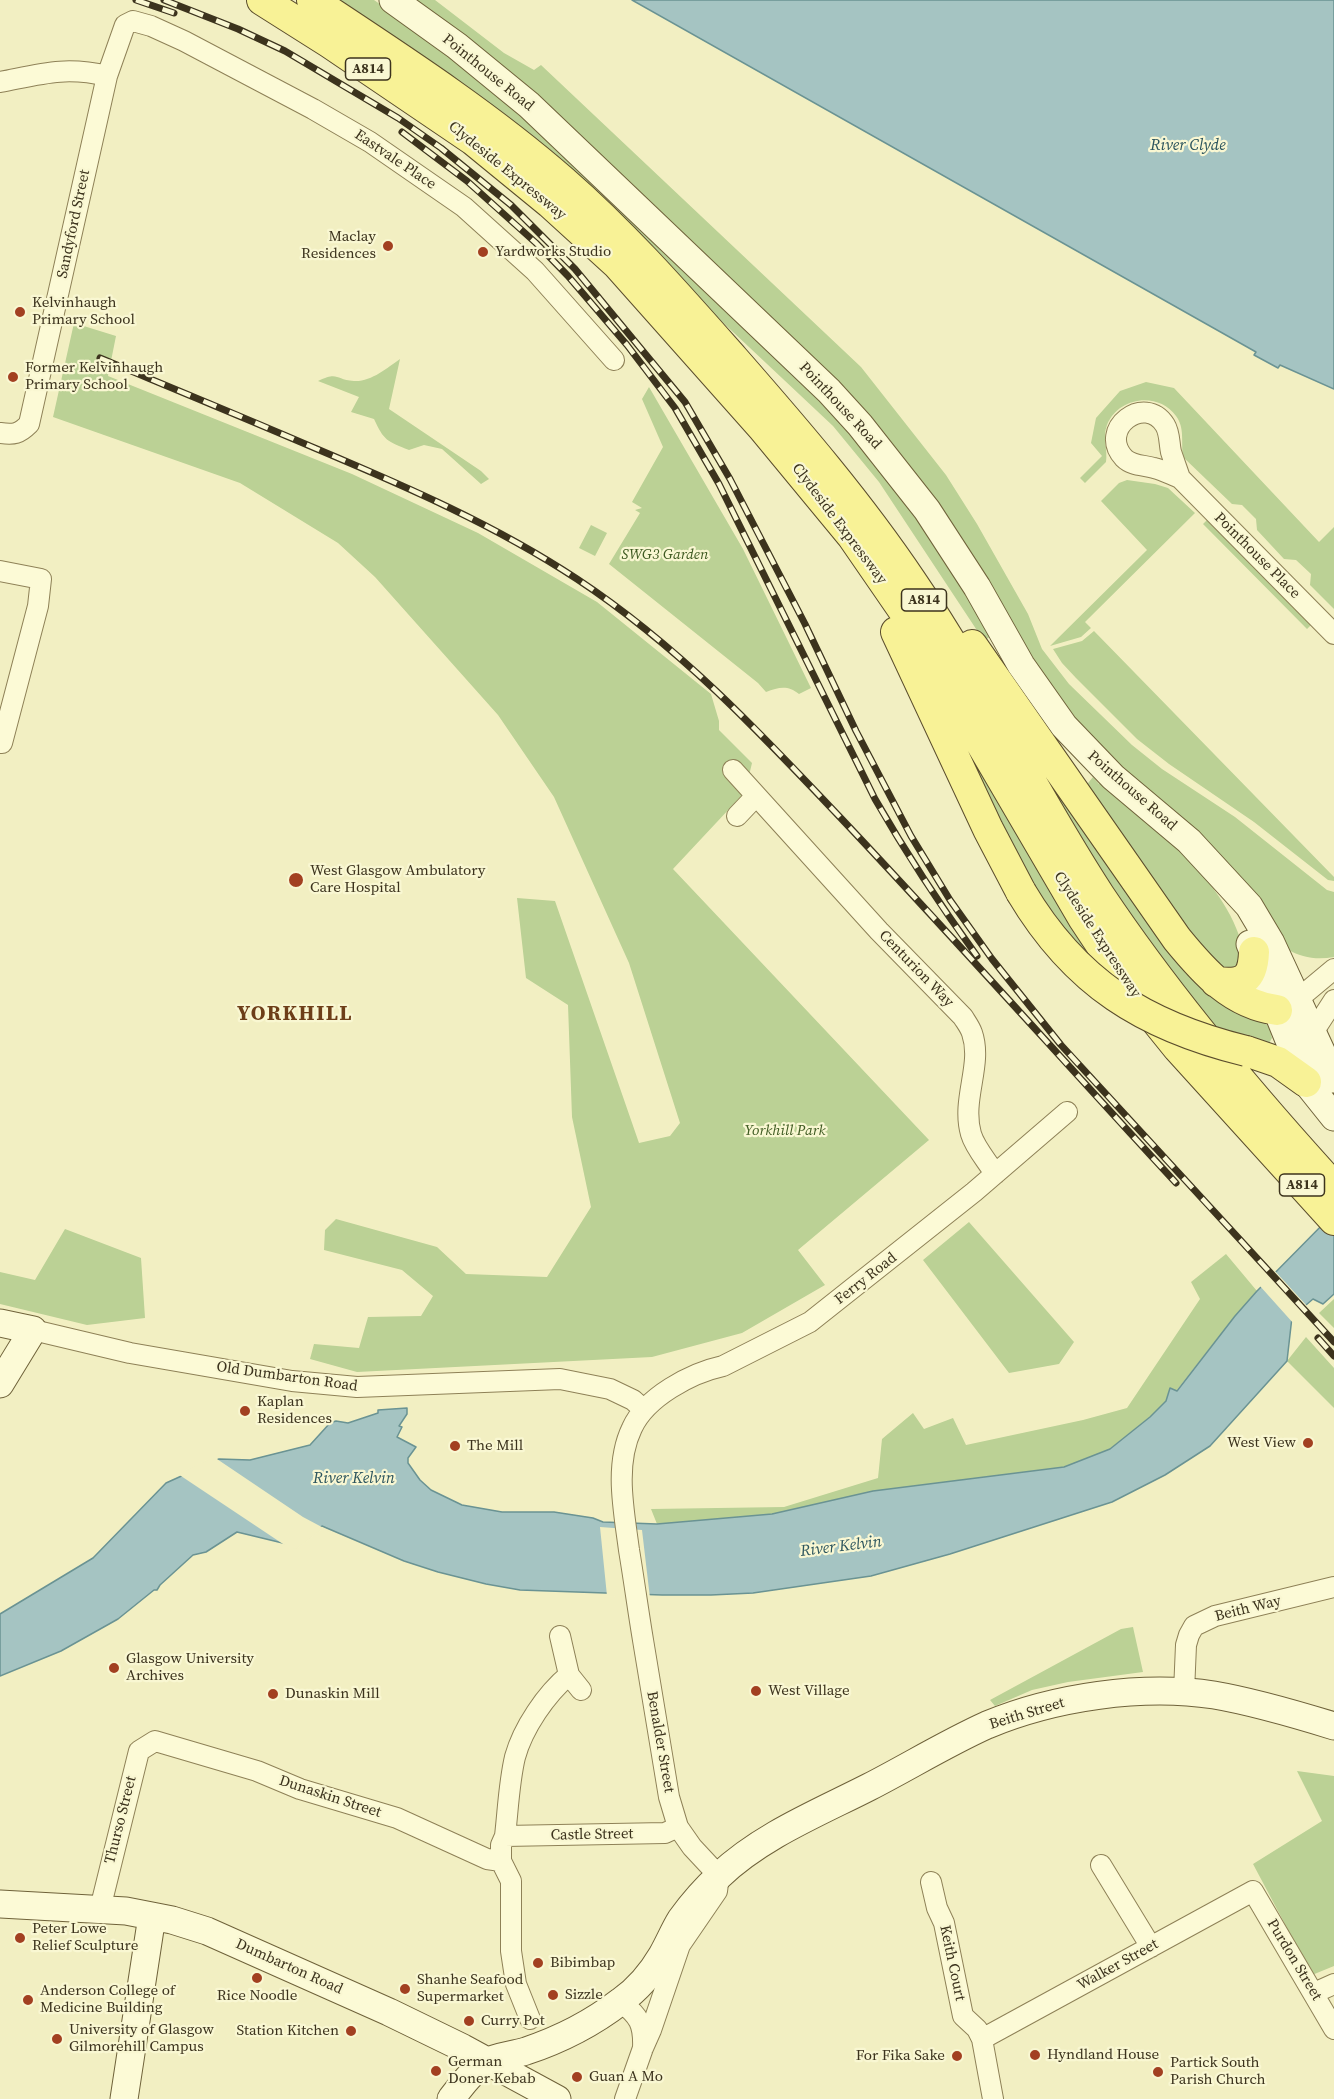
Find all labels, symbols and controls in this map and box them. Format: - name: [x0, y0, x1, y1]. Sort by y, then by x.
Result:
- street label: Pointhouse Road: [439, 31, 537, 115]
- road number: A814: [346, 58, 391, 80]
- street label: Clydeside Expressway: [444, 118, 570, 224]
- street label: Eastvale Place: [351, 126, 439, 194]
- water label: River Clyde: [1150, 136, 1226, 156]
- street label: Sandyford Street: [54, 168, 94, 280]
- place label: Maclay Residences: [301, 228, 376, 263]
- marker: Maclay Residences: [381, 239, 395, 253]
- place label: Yardworks Studio: [495, 243, 611, 261]
- marker: Yardworks Studio: [476, 245, 490, 259]
- place label: Kelvinhaugh Primary School: [32, 294, 135, 329]
- marker: Kelvinhaugh Primary School: [13, 305, 27, 319]
- place label: Former Kelvinhaugh Primary School: [25, 359, 163, 394]
- street label: Pointhouse Road: [795, 359, 885, 453]
- marker: Former Kelvinhaugh Primary School: [6, 370, 20, 384]
- street label: Clydeside Expressway: [788, 460, 890, 588]
- street label: Pointhouse Place: [1210, 509, 1304, 603]
- park label: SWG3 Garden: [622, 546, 708, 564]
- road number: A814: [902, 589, 946, 611]
- street label: Pointhouse Road: [1084, 747, 1180, 835]
- place label: West Glasgow Ambulatory Care Hospital: [310, 862, 485, 897]
- street label: Clydeside Expressway: [1050, 869, 1144, 1001]
- marker: West Glasgow Ambulatory Care Hospital: [287, 871, 305, 889]
- street label: Centurion Way: [875, 927, 957, 1011]
- district label: YORKHILL: [237, 1002, 353, 1028]
- park label: Yorkhill Park: [744, 1122, 826, 1140]
- road number: A814: [1280, 1174, 1324, 1196]
- street label: Ferry Road: [831, 1249, 901, 1309]
- street label: Old Dumbarton Road: [215, 1358, 359, 1396]
- place label: Kaplan Residences: [257, 1393, 332, 1428]
- marker: Kaplan Residences: [238, 1404, 252, 1418]
- place label: West View: [1227, 1434, 1296, 1452]
- marker: West View: [1301, 1436, 1315, 1450]
- place label: The Mill: [467, 1437, 523, 1455]
- marker: The Mill: [448, 1439, 462, 1453]
- water label: River Kelvin: [313, 1469, 395, 1489]
- water label: River Kelvin: [799, 1532, 883, 1562]
- street label: Beith Way: [1213, 1592, 1283, 1626]
- place label: Glasgow University Archives: [126, 1650, 254, 1685]
- marker: Glasgow University Archives: [107, 1661, 121, 1675]
- place label: West Village: [768, 1682, 850, 1700]
- marker: West Village: [749, 1684, 763, 1698]
- place label: Dunaskin Mill: [285, 1685, 380, 1703]
- marker: Dunaskin Mill: [266, 1687, 280, 1701]
- street label: Benalder Street: [642, 1690, 678, 1794]
- street label: Beith Street: [987, 1694, 1067, 1734]
- street label: Dunaskin Street: [277, 1772, 383, 1822]
- street label: Thurso Street: [101, 1774, 141, 1866]
- street label: Castle Street: [550, 1825, 634, 1845]
- street label: Purdon Street: [1263, 1916, 1325, 2004]
- place label: Peter Lowe Relief Sculpture: [32, 1920, 138, 1955]
- street label: Keith Court: [935, 1923, 969, 2003]
- marker: Peter Lowe Relief Sculpture: [13, 1931, 27, 1945]
- street label: Dumbarton Road: [233, 1935, 345, 1999]
- street label: Walker Street: [1074, 1935, 1162, 1995]
- place label: Bibimbap: [550, 1954, 615, 1972]
- marker: Bibimbap: [531, 1956, 545, 1970]
- marker: Rice Noodle: [250, 1971, 264, 1985]
- place label: Shanhe Seafood Supermarket: [417, 1971, 523, 2006]
- place label: Anderson College of Medicine Building: [40, 1982, 175, 2017]
- marker: Shanhe Seafood Supermarket: [398, 1982, 412, 1996]
- place label: Sizzle: [565, 1986, 603, 2004]
- place label: Rice Noodle: [217, 1987, 297, 2005]
- marker: Sizzle: [546, 1988, 560, 2002]
- marker: Anderson College of Medicine Building: [21, 1993, 35, 2007]
- place label: Curry Pot: [481, 2012, 545, 2030]
- marker: Curry Pot: [462, 2014, 476, 2028]
- place label: University of Glasgow Gilmorehill Campus: [69, 2021, 214, 2056]
- place label: Station Kitchen: [237, 2022, 339, 2040]
- marker: Station Kitchen: [344, 2024, 358, 2038]
- marker: University of Glasgow Gilmorehill Campus: [50, 2032, 64, 2046]
- place label: Hyndland House: [1047, 2046, 1159, 2064]
- place label: For Fika Sake: [856, 2047, 945, 2065]
- marker: Hyndland House: [1028, 2048, 1042, 2062]
- marker: For Fika Sake: [950, 2049, 964, 2063]
- place label: German Doner Kebab: [448, 2053, 536, 2088]
- place label: Partick South Parish Church: [1170, 2054, 1266, 2089]
- marker: German Doner Kebab: [429, 2064, 443, 2078]
- marker: Partick South Parish Church: [1151, 2065, 1165, 2079]
- place label: Guan A Mo: [589, 2068, 663, 2086]
- marker: Guan A Mo: [570, 2070, 584, 2084]

